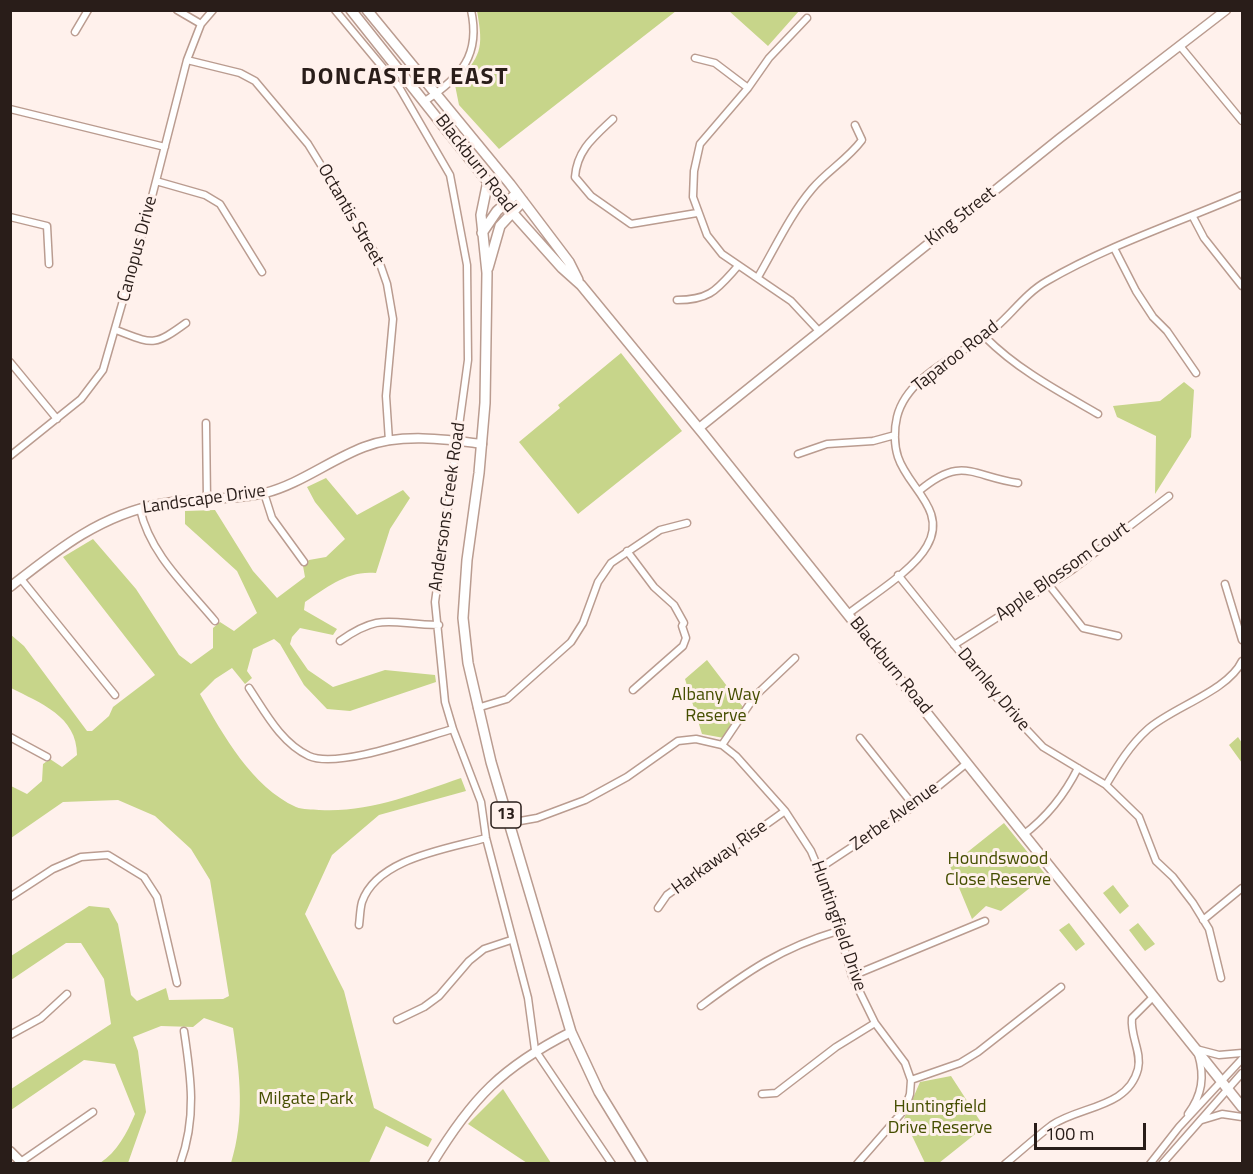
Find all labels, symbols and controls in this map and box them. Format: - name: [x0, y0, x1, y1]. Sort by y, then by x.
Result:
- district label: DONCASTER EAST: [301, 64, 509, 92]
- street label: Blackburn Road: [430, 111, 520, 217]
- street label: Octantis Street: [312, 160, 388, 270]
- street label: King Street: [921, 183, 1001, 251]
- street label: Canopus Drive: [113, 194, 163, 304]
- street label: Taparoo Road: [909, 317, 1003, 397]
- street label: Andersons Creek Road: [425, 421, 471, 593]
- street label: Landscape Drive: [141, 481, 267, 519]
- street label: Apple Blossom Court: [992, 518, 1134, 626]
- street label: Blackburn Road: [844, 613, 936, 719]
- street label: Darnley Drive: [952, 644, 1034, 736]
- park label: Albany Way Reserve: [672, 685, 760, 728]
- street label: Zerbe Avenue: [847, 778, 943, 856]
- road number: 13: [491, 802, 521, 828]
- street label: Harkaway Rise: [668, 816, 772, 900]
- park label: Houndswood Close Reserve: [945, 849, 1051, 892]
- street label: Huntingfield Drive: [806, 858, 870, 994]
- park label: Milgate Park: [258, 1089, 354, 1111]
- park label: Huntingfield Drive Reserve: [888, 1097, 992, 1140]
- scale bar: [1037, 1111, 1150, 1149]
- text: 100 m: [1045, 1120, 1094, 1147]

